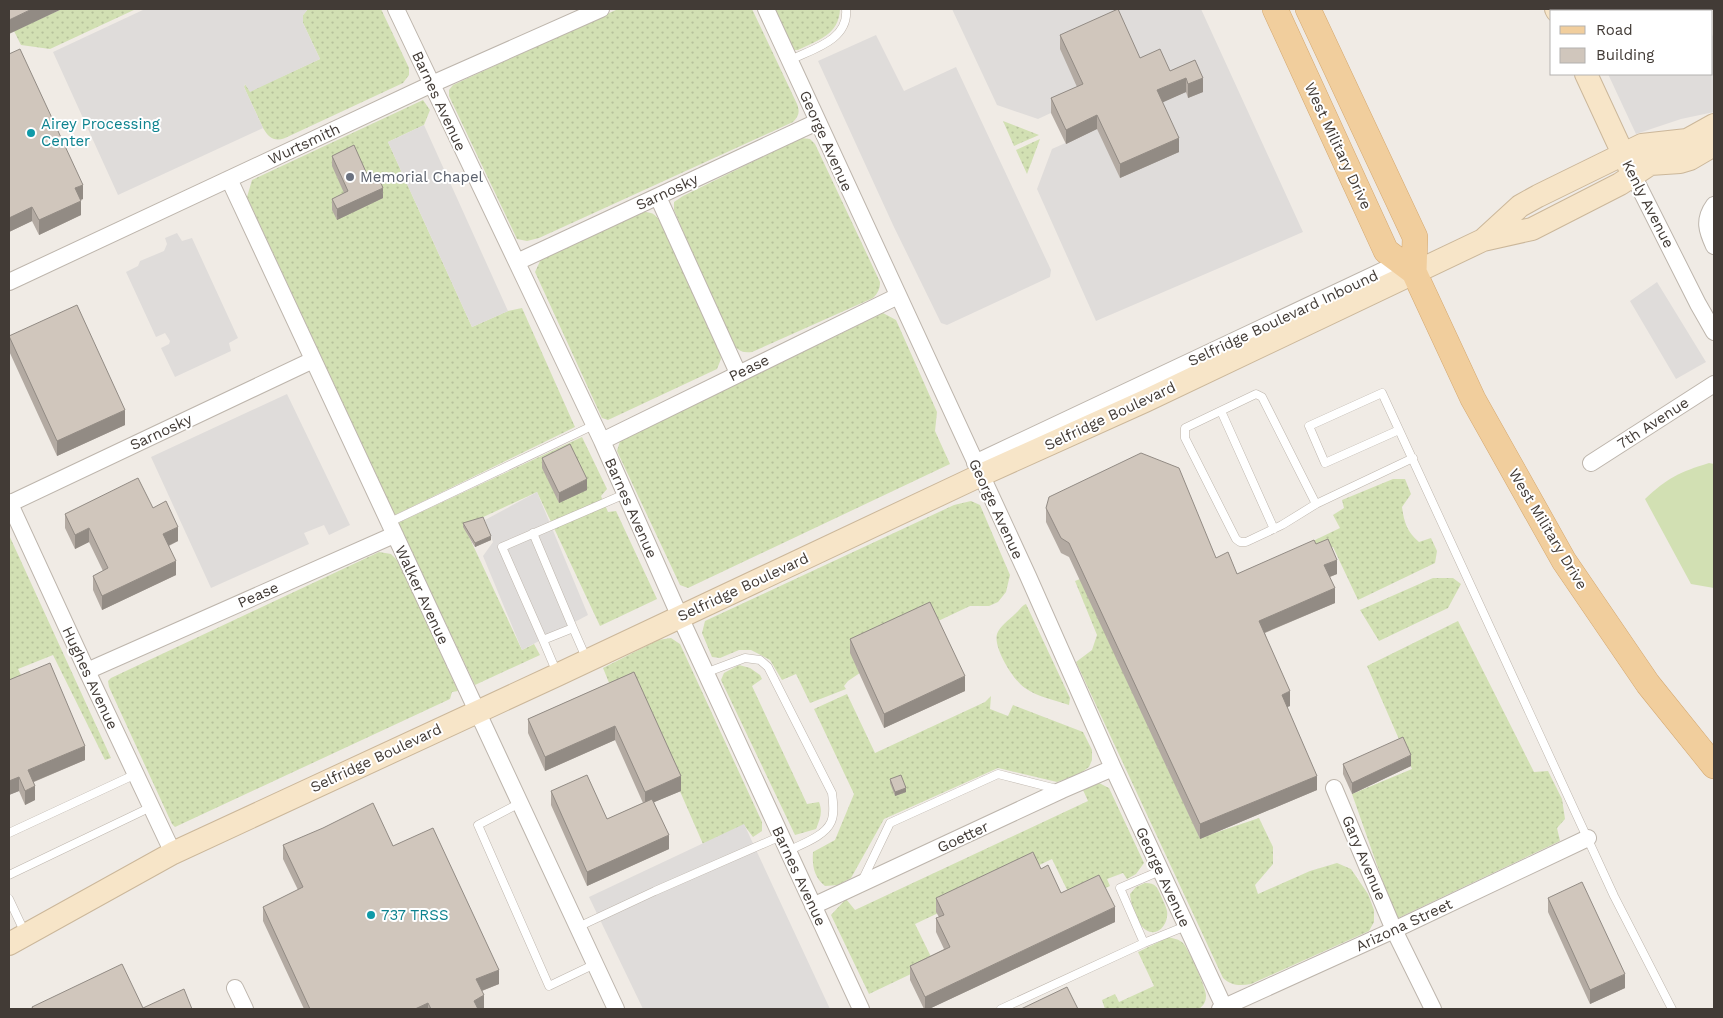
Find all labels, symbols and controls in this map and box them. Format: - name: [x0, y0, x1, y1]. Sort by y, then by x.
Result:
- legend: [1550, 10, 1713, 75]
- text: Road: [1596, 21, 1633, 39]
- text: Building: [1596, 46, 1654, 64]
- street label: Barnes Avenue: [408, 48, 470, 154]
- street label: West Military Drive: [1301, 80, 1375, 212]
- street label: George Avenue: [796, 88, 856, 194]
- place label: Airey Processing Center: [41, 115, 160, 150]
- street label: Wurtsmith: [265, 120, 343, 168]
- marker: Airey Processing Center: [25, 127, 37, 139]
- street label: Kenly Avenue: [1618, 157, 1678, 251]
- place label: Memorial Chapel: [360, 168, 484, 186]
- street label: Sarnosky: [633, 170, 701, 214]
- marker: Memorial Chapel: [344, 171, 356, 183]
- street label: Selfridge Boulevard Inbound: [1185, 266, 1381, 370]
- street label: Pease: [726, 351, 772, 385]
- street label: Selfridge Boulevard: [1042, 378, 1178, 454]
- street label: 7th Avenue: [1614, 393, 1692, 453]
- street label: Sarnosky: [127, 410, 195, 454]
- street label: Barnes Avenue: [601, 455, 661, 561]
- street label: George Avenue: [965, 456, 1027, 562]
- street label: West Military Drive: [1505, 465, 1591, 593]
- street label: Walker Avenue: [391, 543, 453, 647]
- street label: Selfridge Boulevard: [675, 549, 811, 625]
- street label: Pease: [235, 578, 281, 612]
- street label: Hughes Avenue: [58, 624, 122, 732]
- street label: Selfridge Boulevard: [308, 720, 444, 796]
- street label: Gary Avenue: [1338, 813, 1390, 903]
- street label: Goetter: [934, 817, 992, 857]
- street label: Barnes Avenue: [768, 823, 830, 929]
- street label: George Avenue: [1132, 824, 1194, 930]
- street label: Arizona Street: [1353, 894, 1456, 955]
- place label: 737 TRSS: [381, 906, 449, 924]
- marker: 737 TRSS: [365, 909, 377, 921]

